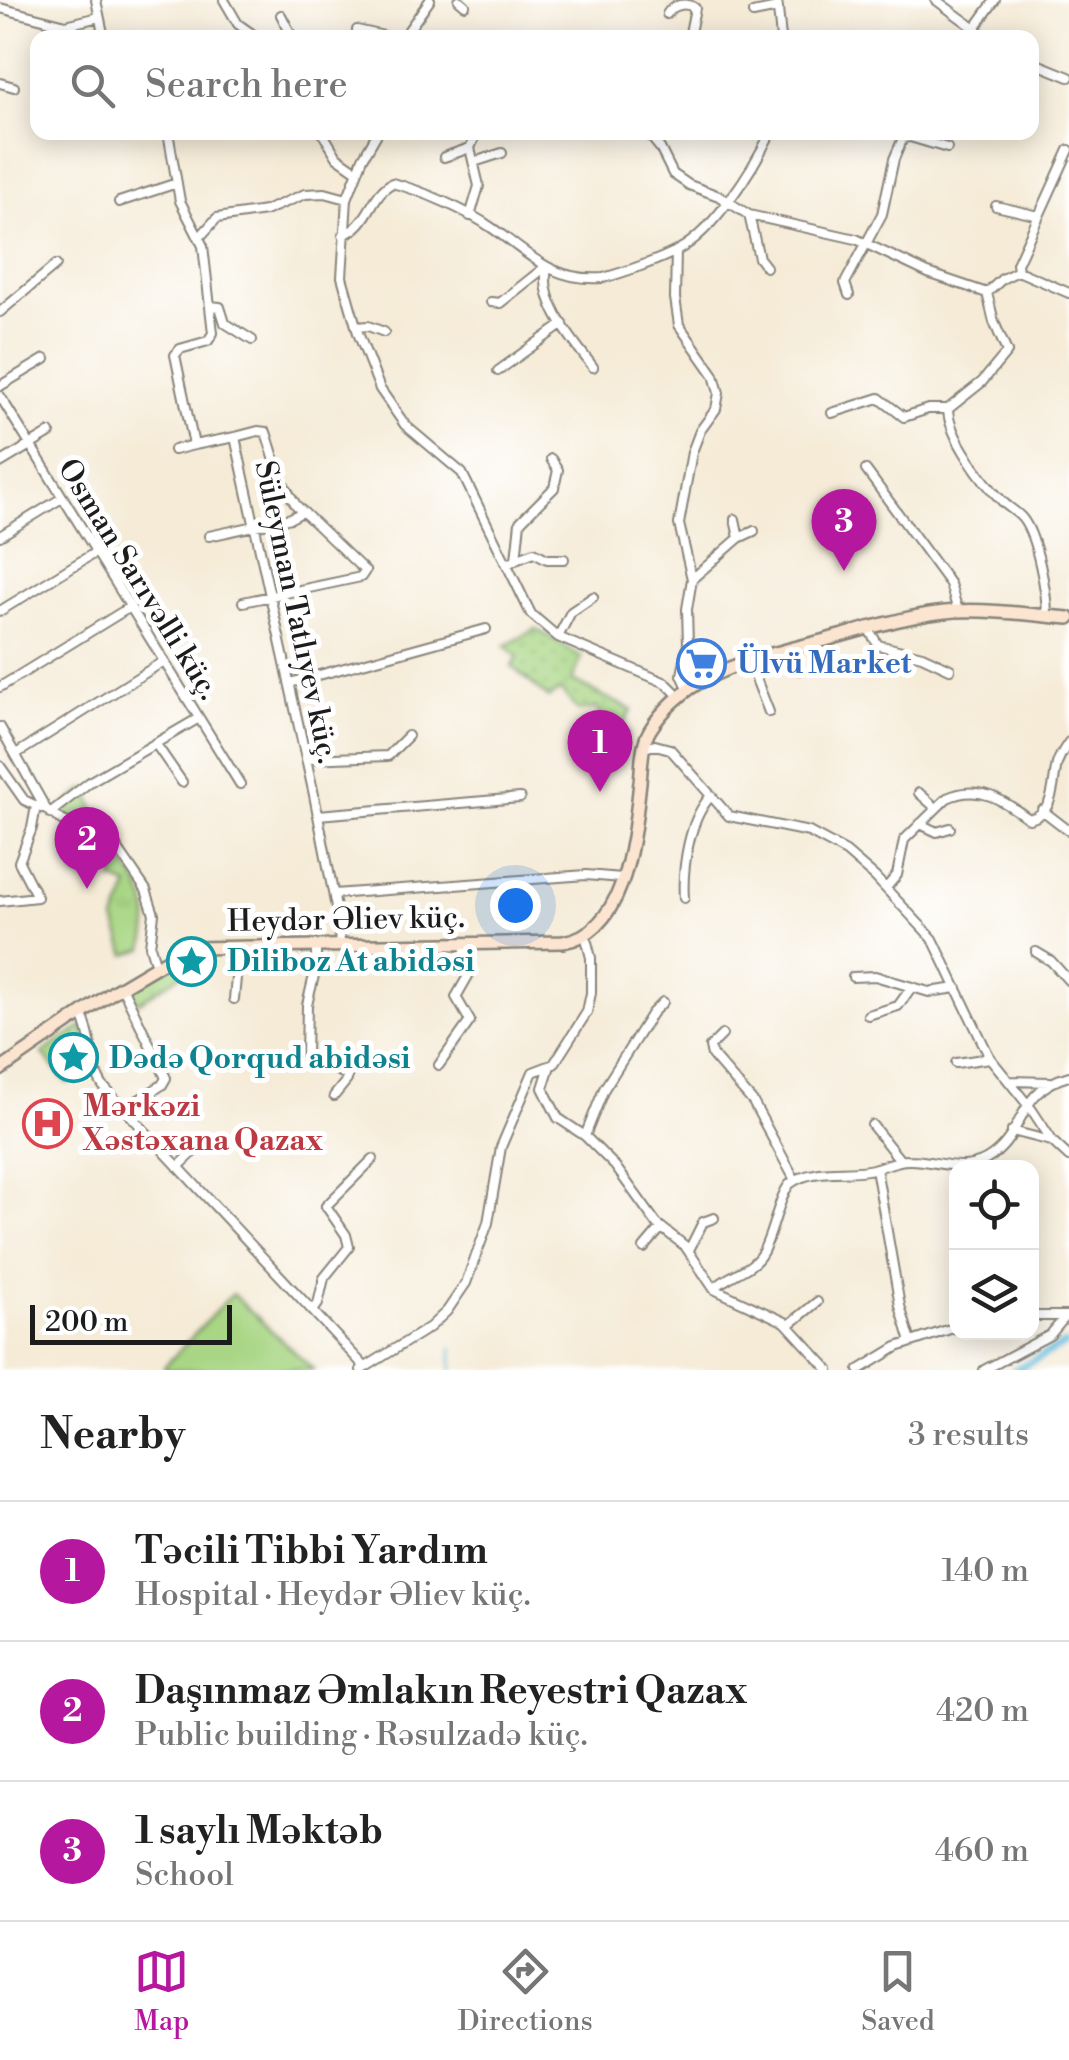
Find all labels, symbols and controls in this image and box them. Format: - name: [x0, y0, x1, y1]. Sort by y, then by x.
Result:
- search box: [30, 30, 1039, 140]
- icon: search: [65, 58, 120, 113]
- text: Search here: [145, 62, 348, 109]
- street label: Osman Sarıvəlli küç.: [49, 452, 228, 707]
- street label: Süleyman Tatlıyev küç.: [245, 457, 347, 767]
- pin: 3: [812, 488, 876, 571]
- supermarket icon: Ülvü Market: [676, 637, 728, 689]
- place label: Ülvü Market: [737, 643, 912, 683]
- pin: 1: [568, 710, 632, 792]
- pin: 2: [54, 806, 120, 889]
- your location: [490, 880, 541, 931]
- street label: Heydər Əliev küç.: [227, 899, 465, 941]
- place icon: Diliboz At abidəsi: [166, 935, 218, 987]
- place label: Diliboz At abidəsi: [227, 943, 475, 981]
- place icon: Dədə Qorqud abidəsi: [48, 1032, 100, 1084]
- place label: Dədə Qorqud abidəsi: [109, 1040, 411, 1078]
- place label: Mərkəzi Xəstəxana Qazax: [82, 1088, 323, 1160]
- hospital icon: Mərkəzi Xəstəxana Qazax: [22, 1097, 74, 1149]
- map controls: [949, 1160, 1039, 1340]
- button: locate: [949, 1160, 1039, 1250]
- button: layers: [949, 1250, 1039, 1340]
- scale bar: [30, 1300, 232, 1344]
- text: 200 m: [45, 1305, 128, 1340]
- text: Nearby: [40, 1409, 185, 1462]
- text: 3 results: [908, 1415, 1029, 1455]
- text: Təcili Tibbi Yardım: [135, 1528, 488, 1575]
- text: 1: [65, 1551, 80, 1591]
- text: 140 m: [942, 1551, 1029, 1591]
- text: Hospital · Heydər Əliev küç.: [135, 1575, 531, 1615]
- text: Daşınmaz Əmlakın Reyestri Qazax: [135, 1668, 747, 1715]
- text: 2: [62, 1691, 83, 1731]
- text: 420 m: [936, 1691, 1029, 1731]
- text: Public building · Rəsulzadə küç.: [135, 1715, 588, 1755]
- text: 1 saylı Məktəb: [135, 1808, 383, 1855]
- text: 3: [63, 1831, 82, 1871]
- text: 460 m: [935, 1831, 1029, 1871]
- text: School: [135, 1855, 234, 1895]
- tab: Map: [134, 1944, 189, 2039]
- tab: Directions: [458, 1944, 593, 2039]
- tab: Saved: [861, 1944, 935, 2039]

